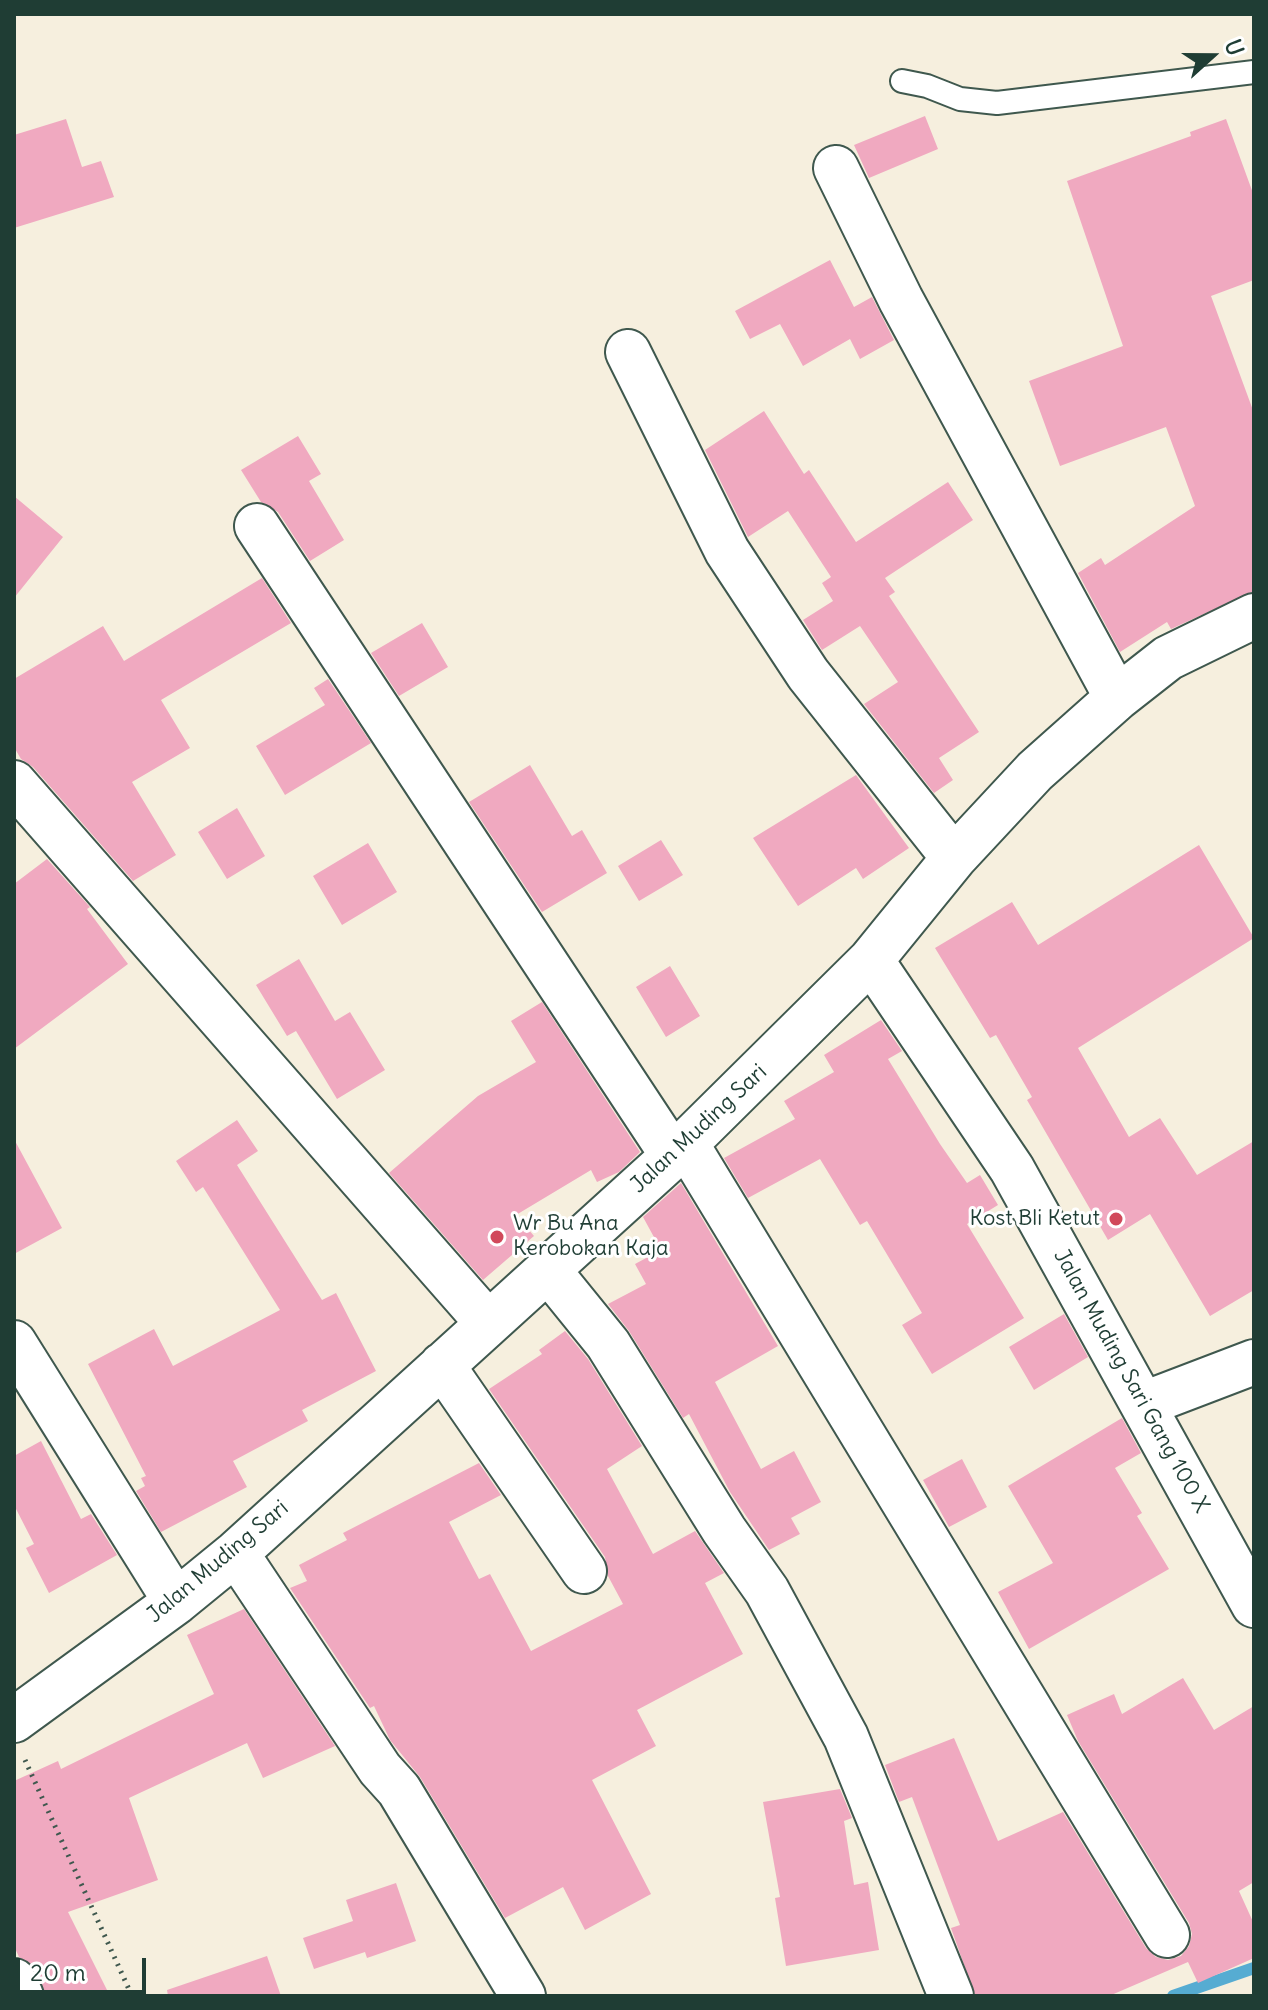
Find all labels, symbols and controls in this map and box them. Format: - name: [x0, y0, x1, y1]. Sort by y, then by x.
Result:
- north arrow: [1172, 16, 1252, 96]
- text: U: [1219, 35, 1250, 59]
- street label: Jalan Muding Sari: [625, 1059, 773, 1199]
- place label: Kost Bli Ketut: [970, 1206, 1100, 1232]
- marker: Kost Bli Ketut: [1107, 1210, 1125, 1228]
- place label: Wr Bu Ana Kerobokan Kaja: [513, 1211, 669, 1262]
- marker: Wr Bu Ana Kerobokan Kaja: [488, 1228, 506, 1246]
- street label: Jalan Muding Sari Gang 100 X: [1047, 1245, 1215, 1517]
- street label: Jalan Muding Sari: [142, 1495, 294, 1629]
- scale bar: [20, 1942, 150, 1992]
- text: 20 m: [30, 1957, 86, 1987]

